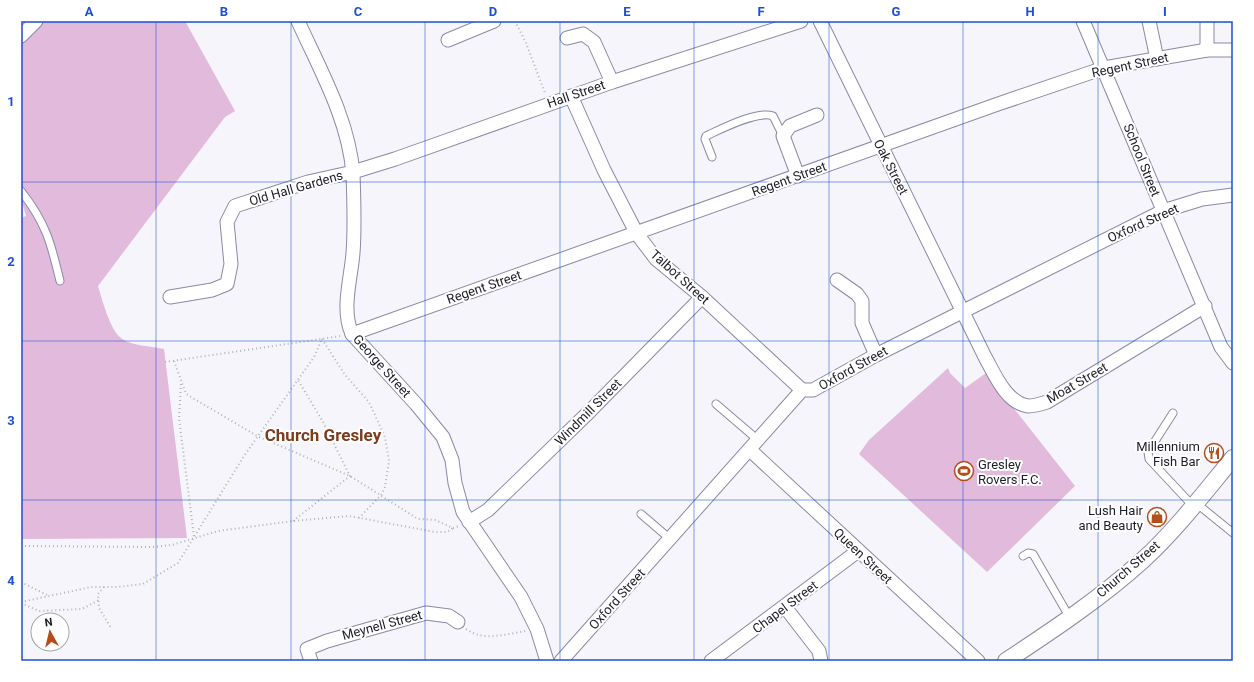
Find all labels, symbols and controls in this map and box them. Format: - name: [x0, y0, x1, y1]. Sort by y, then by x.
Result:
- text: A: [85, 4, 94, 19]
- text: B: [220, 4, 228, 19]
- text: C: [354, 4, 363, 19]
- text: D: [489, 4, 497, 19]
- text: E: [623, 4, 631, 19]
- text: F: [757, 4, 765, 19]
- text: G: [892, 4, 901, 19]
- text: H: [1025, 4, 1035, 19]
- text: I: [1163, 4, 1167, 19]
- street label: Regent Street: [1090, 50, 1170, 80]
- street label: Hall Street: [545, 77, 607, 111]
- text: 1: [7, 94, 15, 109]
- street label: School Street: [1121, 121, 1163, 199]
- street label: Oak Street: [871, 137, 911, 197]
- street label: Regent Street: [750, 159, 828, 199]
- street label: Old Hall Gardens: [247, 167, 345, 209]
- street label: Oxford Street: [1105, 201, 1181, 245]
- street label: Talbot Street: [648, 247, 712, 307]
- text: 2: [7, 254, 15, 269]
- street label: Regent Street: [445, 267, 523, 307]
- street label: George Street: [350, 332, 414, 400]
- street label: Oxford Street: [816, 343, 890, 393]
- street label: Moat Street: [1044, 360, 1110, 406]
- street label: Windmill Street: [552, 376, 624, 448]
- text: 3: [7, 413, 15, 428]
- district label: Church Gresley: [265, 425, 382, 445]
- place label: Millennium Fish Bar: [1136, 439, 1201, 469]
- restaurant icon: Millennium Fish Bar: [1203, 442, 1225, 464]
- place label: Gresley Rovers F.C.: [978, 457, 1042, 487]
- sports icon: Gresley Rovers F.C.: [953, 460, 975, 482]
- place label: Lush Hair and Beauty: [1079, 503, 1144, 533]
- shop icon: Lush Hair and Beauty: [1146, 506, 1168, 528]
- street label: Queen Street: [831, 525, 895, 587]
- street label: Church Street: [1093, 538, 1163, 600]
- street label: Oxford Street: [586, 566, 648, 632]
- text: 4: [7, 573, 15, 588]
- street label: Chapel Street: [750, 578, 820, 636]
- street label: Meynell Street: [340, 607, 424, 643]
- north arrow: [30, 612, 70, 652]
- text: N: [44, 616, 54, 630]

